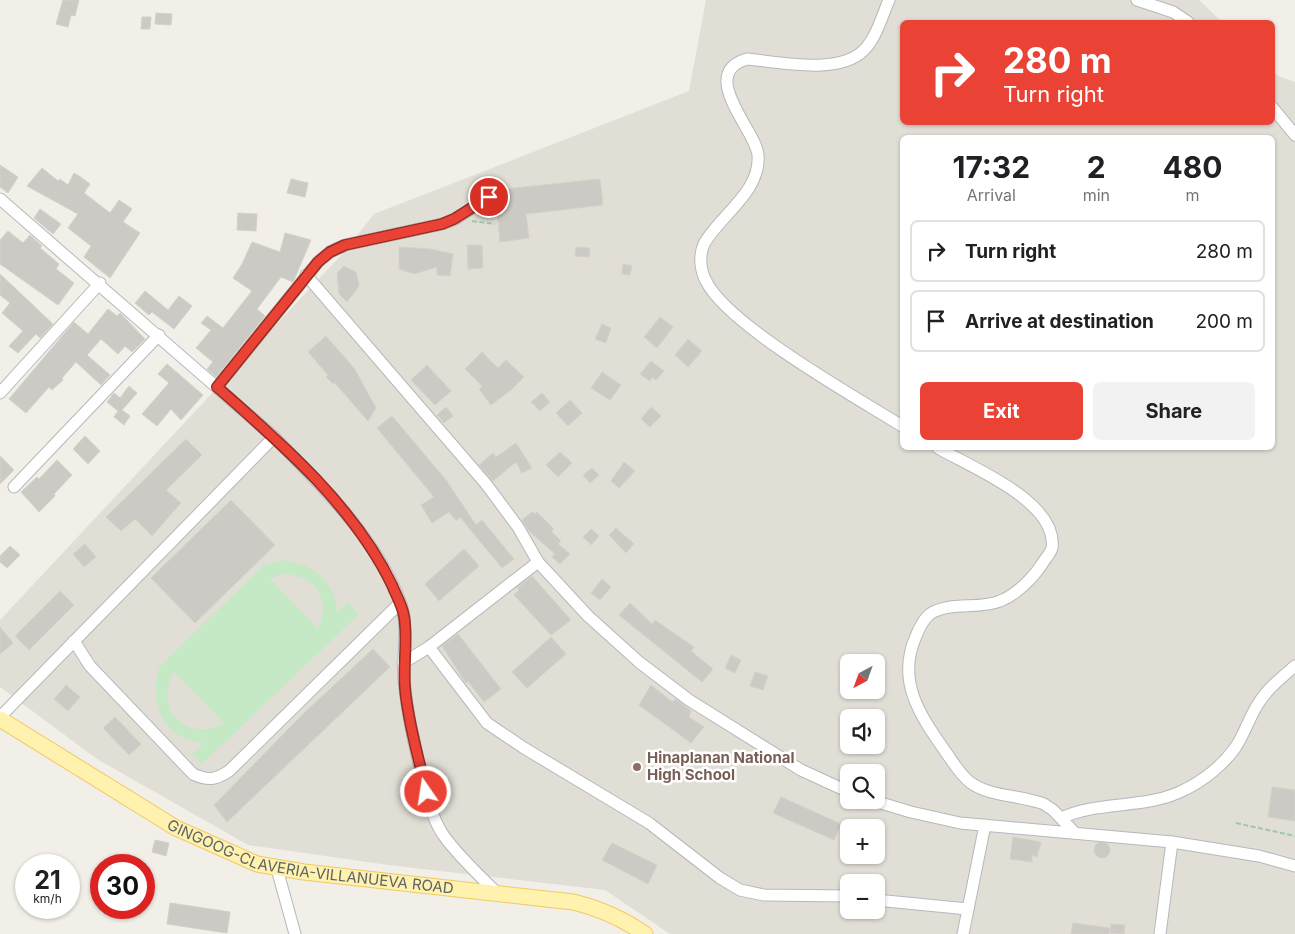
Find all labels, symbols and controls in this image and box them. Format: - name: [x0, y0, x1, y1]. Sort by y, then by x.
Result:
- text: 280 m: [1003, 39, 1112, 81]
- icon: right: [920, 40, 985, 105]
- text: Turn right: [1003, 81, 1104, 107]
- text: 17:32: [952, 149, 1030, 185]
- text: 2: [1087, 149, 1106, 185]
- text: 480: [1162, 149, 1223, 185]
- pin: [468, 176, 510, 218]
- icon: arrive: [475, 183, 503, 211]
- text: Arrival: [967, 185, 1016, 205]
- text: min: [1083, 185, 1110, 205]
- text: m: [1185, 185, 1199, 205]
- icon: right: [922, 237, 950, 265]
- text: Turn right: [965, 240, 1056, 263]
- text: 280 m: [1196, 240, 1253, 263]
- icon: arrive: [922, 307, 950, 335]
- text: Arrive at destination: [965, 310, 1154, 333]
- text: 200 m: [1195, 310, 1253, 333]
- button: Exit: [920, 382, 1083, 440]
- button: Share: [1093, 382, 1255, 440]
- north arrow: [840, 654, 885, 699]
- map controls: [840, 654, 885, 919]
- button: sound: [840, 709, 885, 754]
- place label: Hinaplanan National High School: [647, 748, 795, 784]
- marker: Hinaplanan National High School: [631, 761, 643, 773]
- button: search: [840, 764, 885, 809]
- position arrow: [399, 765, 451, 817]
- street label: GINGOOG-CLAVERIA-VILLANUEVA ROAD: [164, 815, 455, 898]
- button: +: [840, 819, 885, 864]
- speed limit sign: 30: [90, 854, 155, 919]
- text: 21: [34, 865, 61, 895]
- button: −: [840, 874, 885, 919]
- text: km/h: [33, 891, 62, 906]

